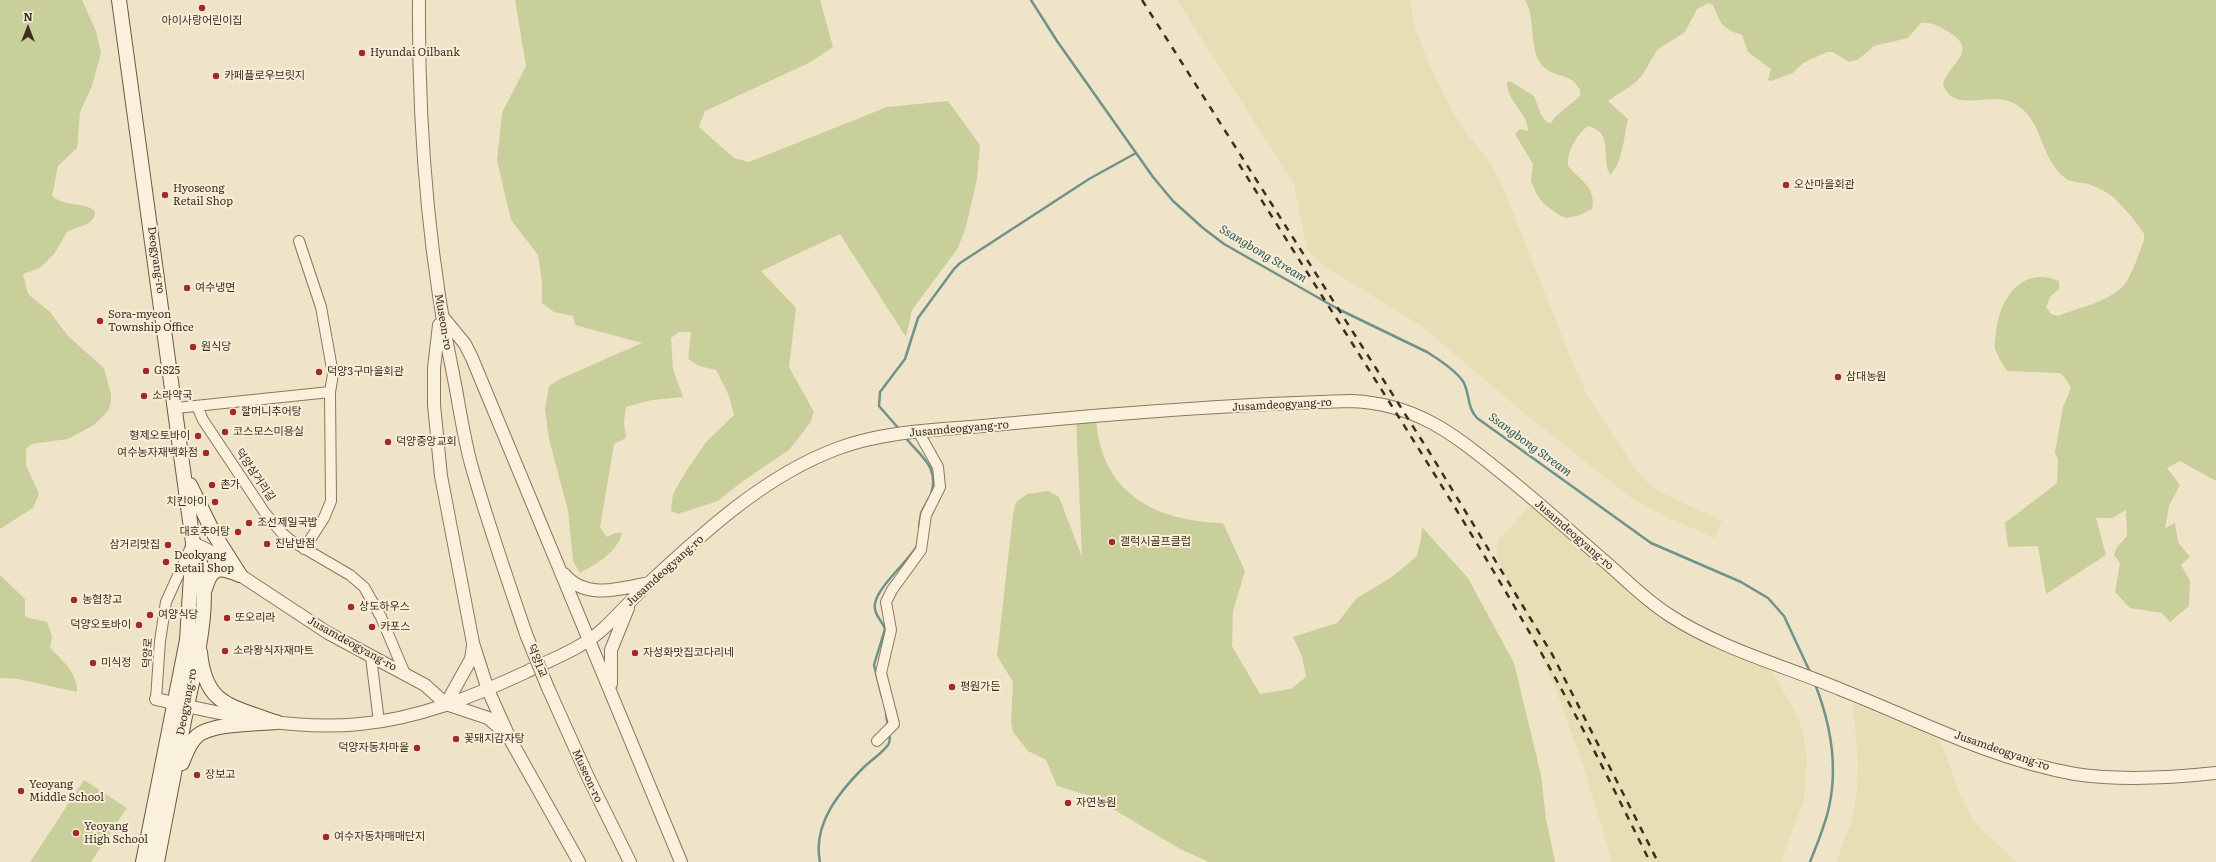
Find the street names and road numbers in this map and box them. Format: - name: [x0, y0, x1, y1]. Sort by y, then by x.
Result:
- street label: Deogyang-ro: [145, 226, 167, 294]
- street label: Museon-ro: [432, 293, 454, 351]
- street label: Jusamdeogyang-ro: [1232, 396, 1332, 414]
- street label: Jusamdeogyang-ro: [909, 418, 1009, 440]
- street label: 덕양삼거리길: [233, 446, 277, 504]
- street label: Jusamdeogyang-ro: [1532, 497, 1616, 573]
- street label: Jusamdeogyang-ro: [623, 533, 707, 609]
- street label: Jusamdeogyang-ro: [305, 614, 399, 674]
- street label: 덕양로: [141, 637, 155, 669]
- street label: 덕양1교: [524, 642, 550, 680]
- street label: Deogyang-ro: [174, 668, 200, 736]
- street label: Jusamdeogyang-ro: [1953, 728, 2051, 774]
- street label: Museon-ro: [569, 747, 605, 805]

